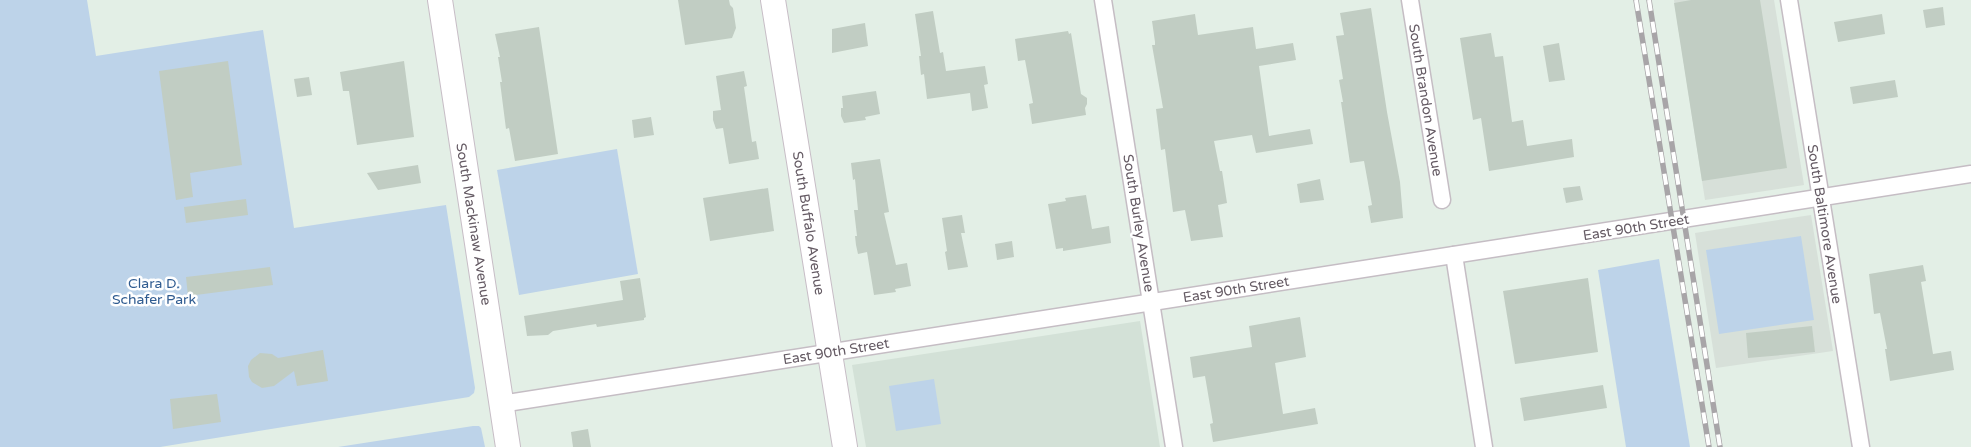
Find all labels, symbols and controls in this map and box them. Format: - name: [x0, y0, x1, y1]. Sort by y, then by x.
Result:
- street label: South Brandon Avenue: [1405, 23, 1446, 178]
- street label: South Mackinaw Avenue: [452, 142, 495, 307]
- street label: South Baltimore Avenue: [1803, 143, 1846, 305]
- street label: South Buffalo Avenue: [789, 150, 828, 296]
- street label: South Burley Avenue: [1119, 153, 1158, 293]
- street label: East 90th Street: [1582, 211, 1691, 244]
- street label: East 90th Street: [1182, 273, 1291, 306]
- park label: Clara D. Schafer Park: [112, 275, 196, 308]
- street label: East 90th Street: [782, 335, 891, 368]

